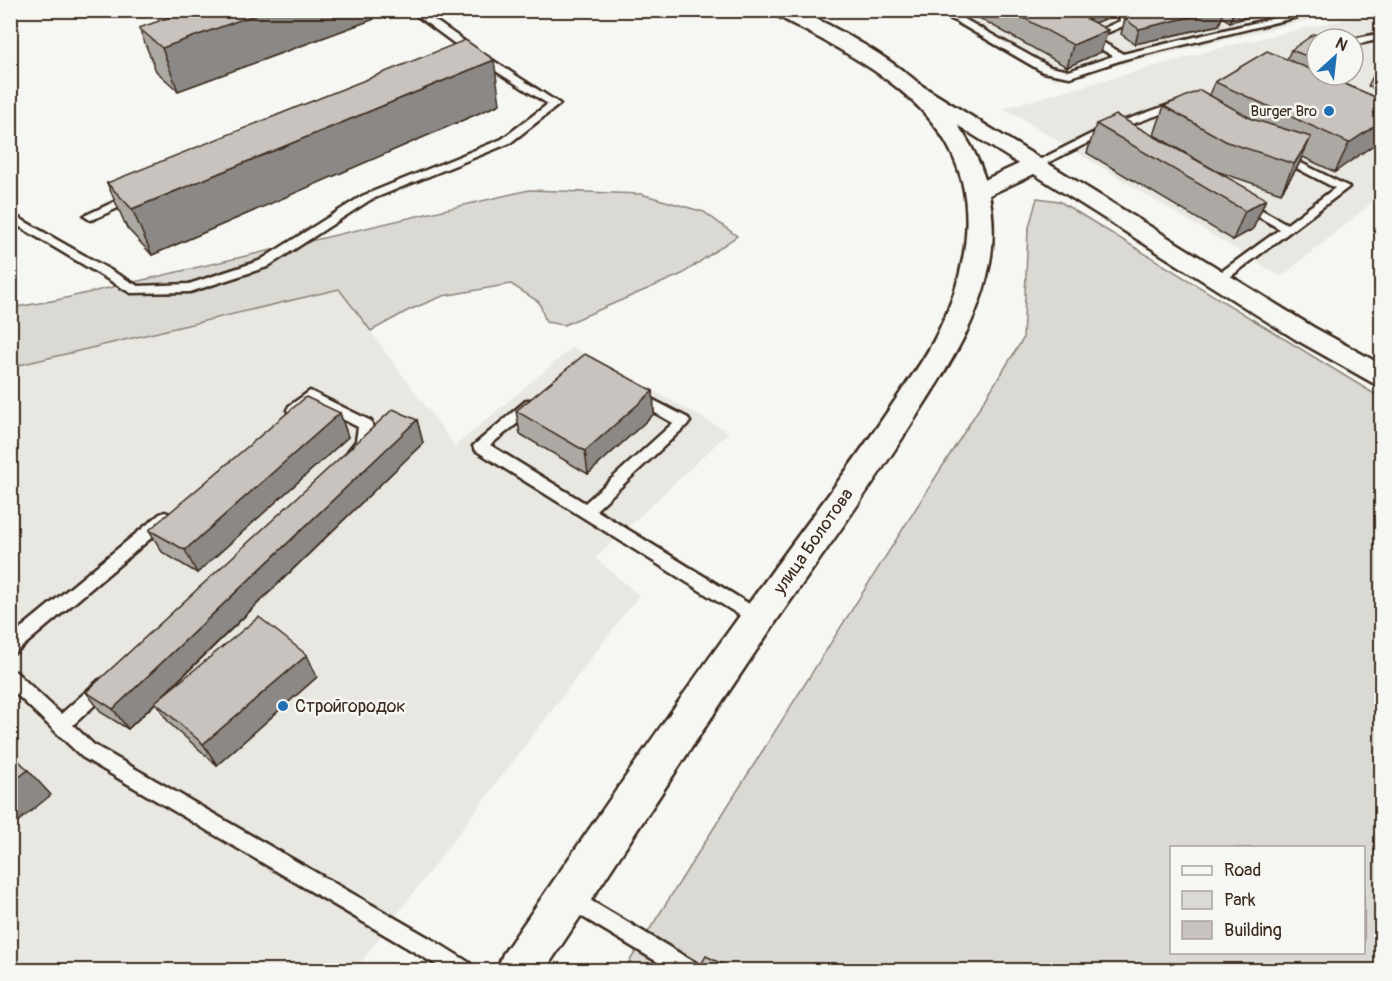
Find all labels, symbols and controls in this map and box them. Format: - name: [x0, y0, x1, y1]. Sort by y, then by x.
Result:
- north arrow: [1305, 27, 1365, 87]
- text: N: [1332, 33, 1351, 56]
- place label: Burger Bro: [1250, 102, 1317, 121]
- marker: Burger Bro: [1322, 104, 1336, 118]
- street label: улица Болотова: [768, 484, 858, 600]
- place label: Стройгородок: [295, 695, 406, 718]
- marker: Стройгородок: [276, 699, 290, 713]
- legend: [1170, 846, 1365, 954]
- text: Road: [1224, 859, 1261, 882]
- text: Park: [1224, 889, 1256, 912]
- text: Building: [1224, 919, 1282, 942]

